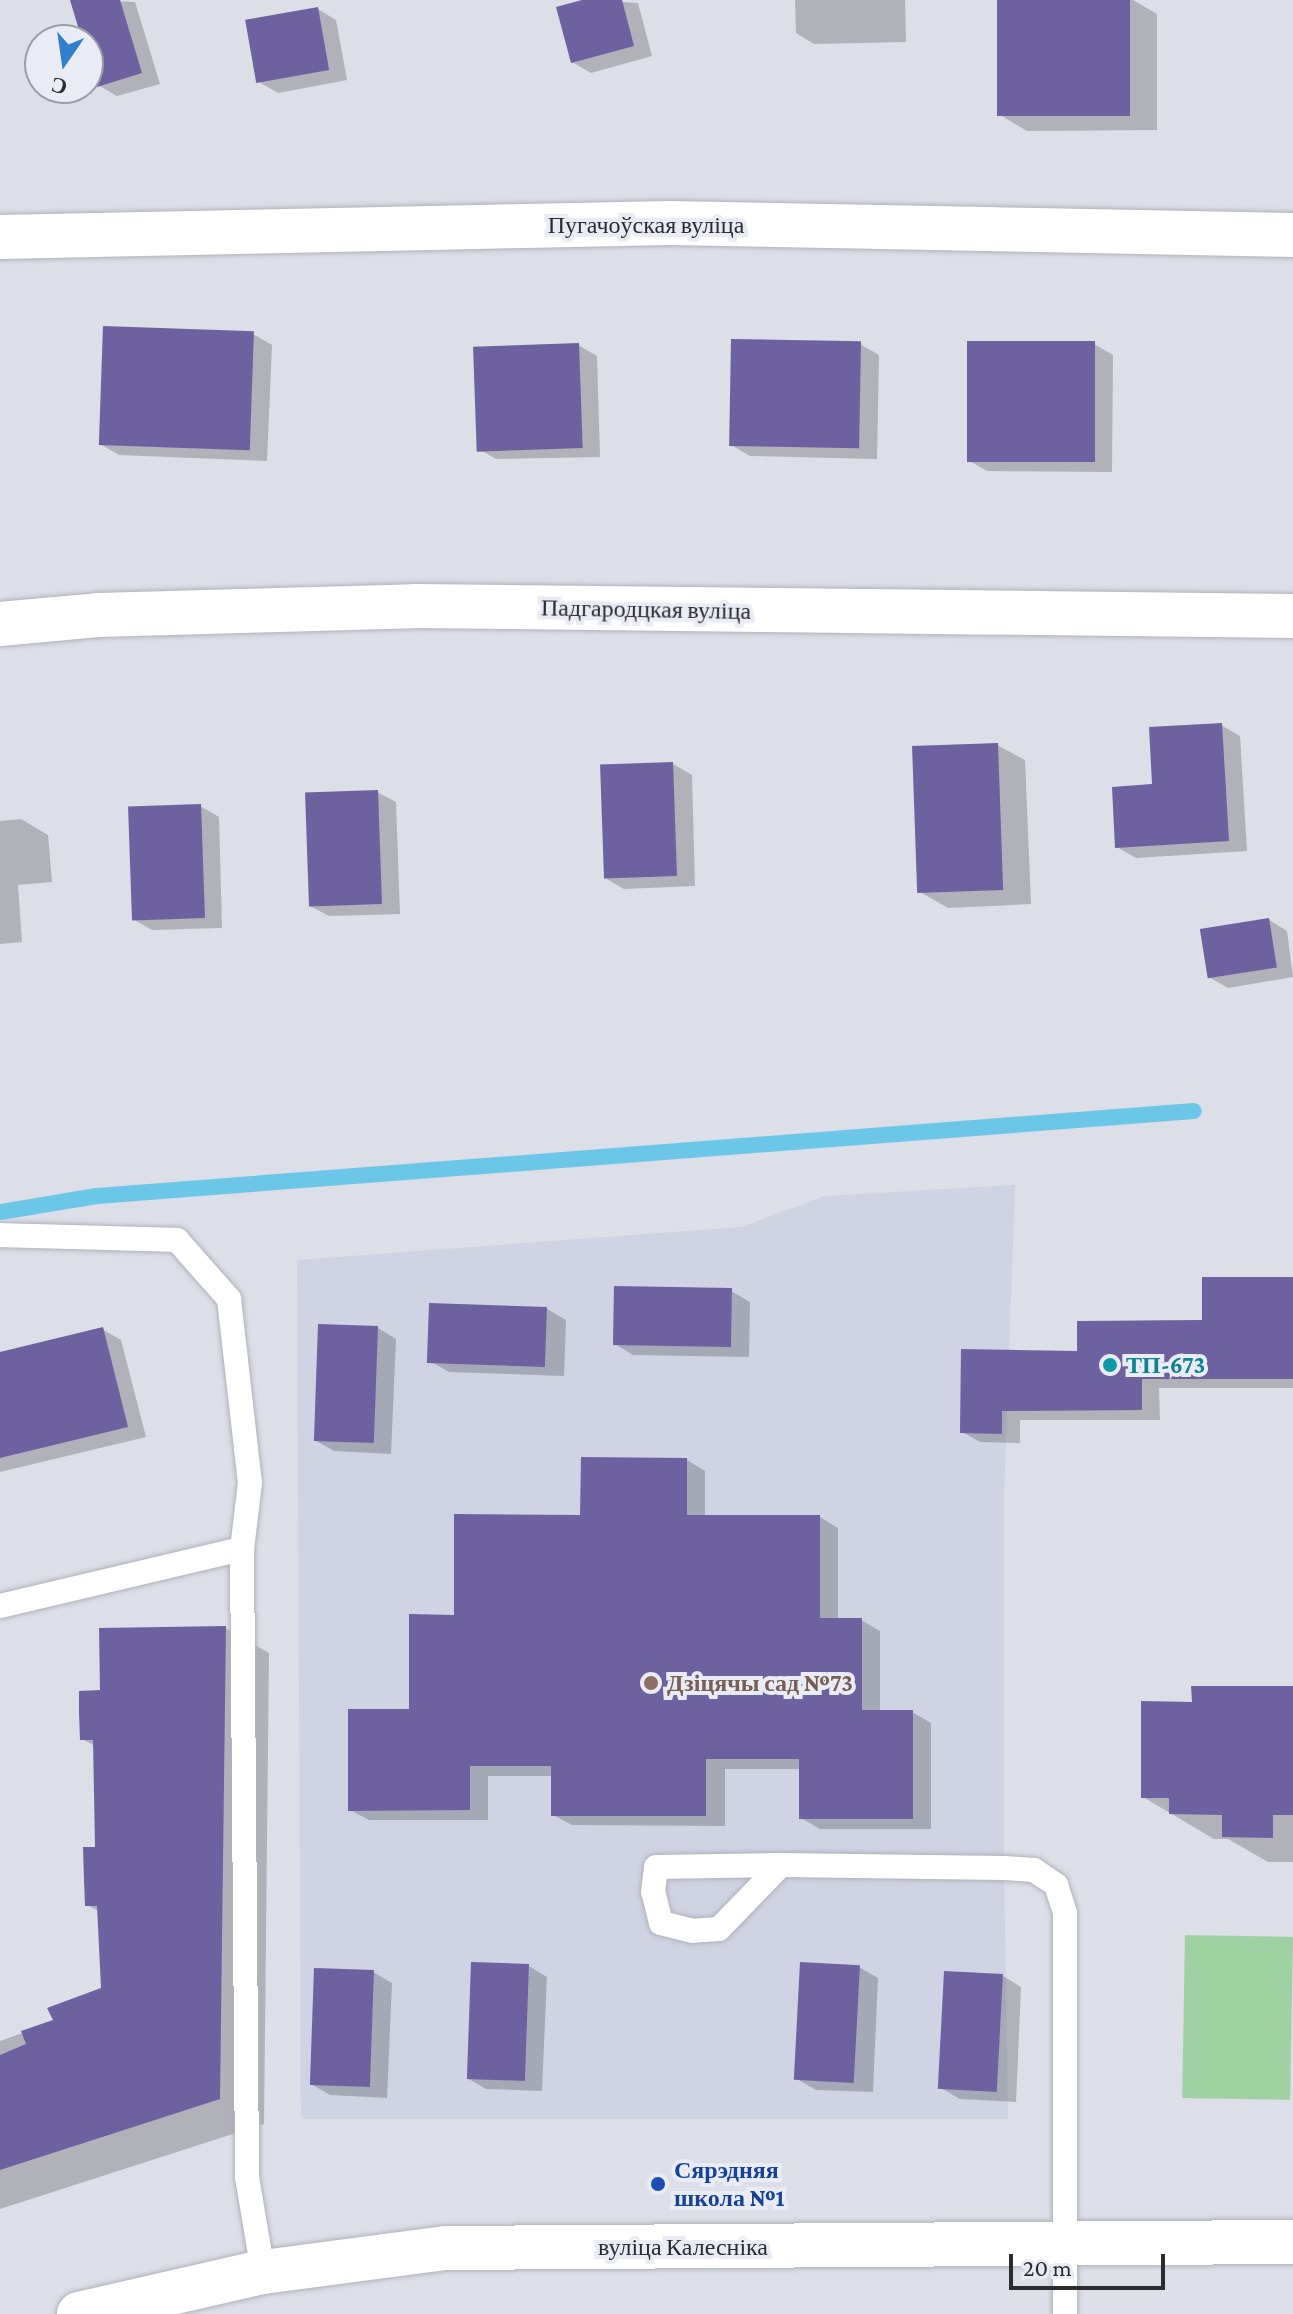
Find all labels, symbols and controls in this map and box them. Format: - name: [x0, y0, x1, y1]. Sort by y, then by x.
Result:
- north arrow: [24, 24, 104, 104]
- text: С: [48, 72, 69, 100]
- street label: Пугачоўская вуліца: [548, 211, 744, 239]
- street label: Падгародцкая вуліца: [541, 593, 751, 625]
- place label: ТП-673: [1126, 1351, 1205, 1379]
- marker: ТП-673: [1101, 1356, 1119, 1374]
- place label: Дзіцячы сад №73: [667, 1669, 853, 1697]
- marker: Дзіцячы сад №73: [642, 1674, 660, 1692]
- place label: Сярэдняя школа №1: [674, 2156, 784, 2212]
- marker: Сярэдняя школа №1: [649, 2175, 667, 2193]
- street label: вуліца Калесніка: [598, 2233, 768, 2261]
- scale bar: [1013, 2238, 1169, 2288]
- text: 20 m: [1023, 2254, 1072, 2281]

